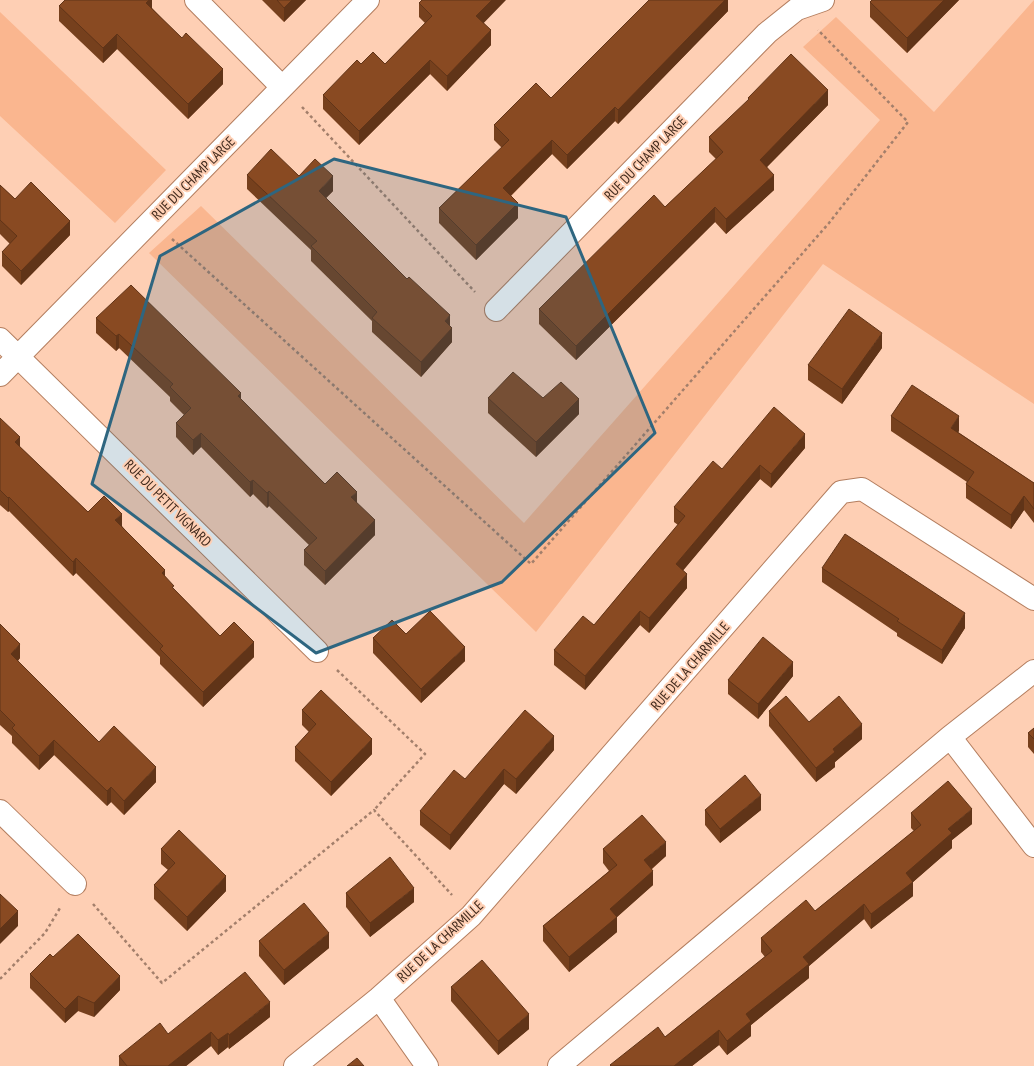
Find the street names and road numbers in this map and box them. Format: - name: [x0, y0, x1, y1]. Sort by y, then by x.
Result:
- street label: RUE DU CHAMP LARGE: [600, 112, 690, 204]
- street label: RUE DU CHAMP LARGE: [148, 133, 238, 223]
- street label: RUE DU PETIT VIGNARD: [121, 456, 215, 550]
- street label: RUE DE LA CHARMILLE: [647, 618, 733, 714]
- street label: RUE DE LA CHARMILLE: [393, 896, 487, 986]

